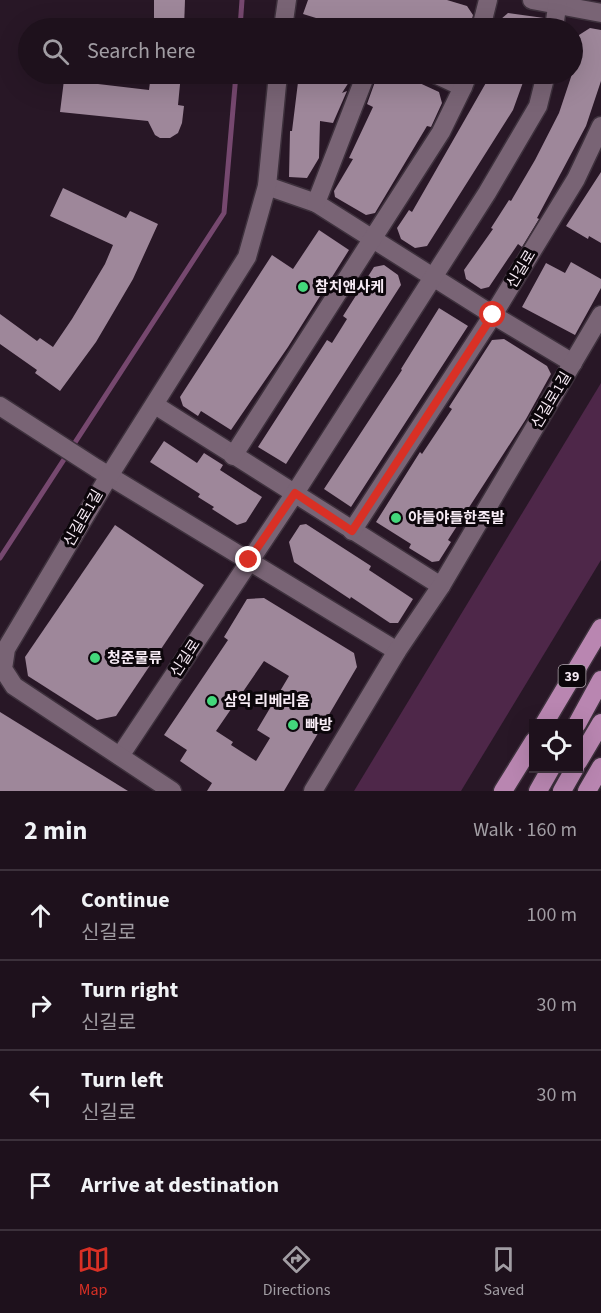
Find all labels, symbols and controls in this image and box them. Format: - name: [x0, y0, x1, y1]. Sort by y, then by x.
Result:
- search box: [18, 18, 583, 84]
- icon: search: [39, 35, 72, 68]
- text: Search here: [87, 35, 195, 67]
- street label: 신길로: [502, 246, 541, 292]
- place label: 참치앤사케: [315, 277, 384, 298]
- marker: 참치앤사케: [296, 280, 310, 294]
- route start: [479, 301, 505, 327]
- street label: 신길로1길: [526, 368, 577, 433]
- street label: 신길로1길: [59, 486, 108, 551]
- place label: 야들야들한족발: [408, 508, 505, 529]
- marker: 야들야들한족발: [389, 511, 403, 525]
- route end: [235, 546, 261, 572]
- street label: 신길로: [165, 635, 206, 681]
- place label: 청준물류: [107, 648, 162, 669]
- marker: 청준물류: [88, 651, 102, 665]
- road number: 39: [558, 665, 586, 687]
- place label: 삼익 리베리움: [224, 691, 310, 712]
- marker: 삼익 리베리움: [205, 694, 219, 708]
- place label: 빠방: [305, 715, 333, 736]
- marker: 빠방: [286, 718, 300, 732]
- map controls: [529, 719, 583, 773]
- button: locate: [529, 719, 583, 773]
- text: 2 min: [24, 812, 87, 849]
- text: Walk · 160 m: [473, 816, 577, 844]
- text: Continue: [81, 884, 170, 916]
- icon: ahead: [24, 899, 57, 932]
- text: 100 m: [527, 901, 577, 929]
- text: 신길로: [81, 919, 136, 947]
- text: Turn right: [81, 974, 178, 1006]
- icon: right: [24, 989, 57, 1022]
- text: 30 m: [537, 991, 577, 1019]
- text: 신길로: [81, 1009, 136, 1037]
- text: Turn left: [81, 1064, 163, 1096]
- icon: left: [24, 1079, 57, 1112]
- text: 30 m: [537, 1081, 577, 1109]
- text: 신길로: [81, 1099, 136, 1127]
- icon: arrive: [24, 1169, 57, 1202]
- text: Arrive at destination: [81, 1169, 279, 1201]
- tab: Map: [77, 1243, 110, 1301]
- tab: Directions: [263, 1243, 330, 1301]
- tab: Saved: [484, 1243, 524, 1301]

